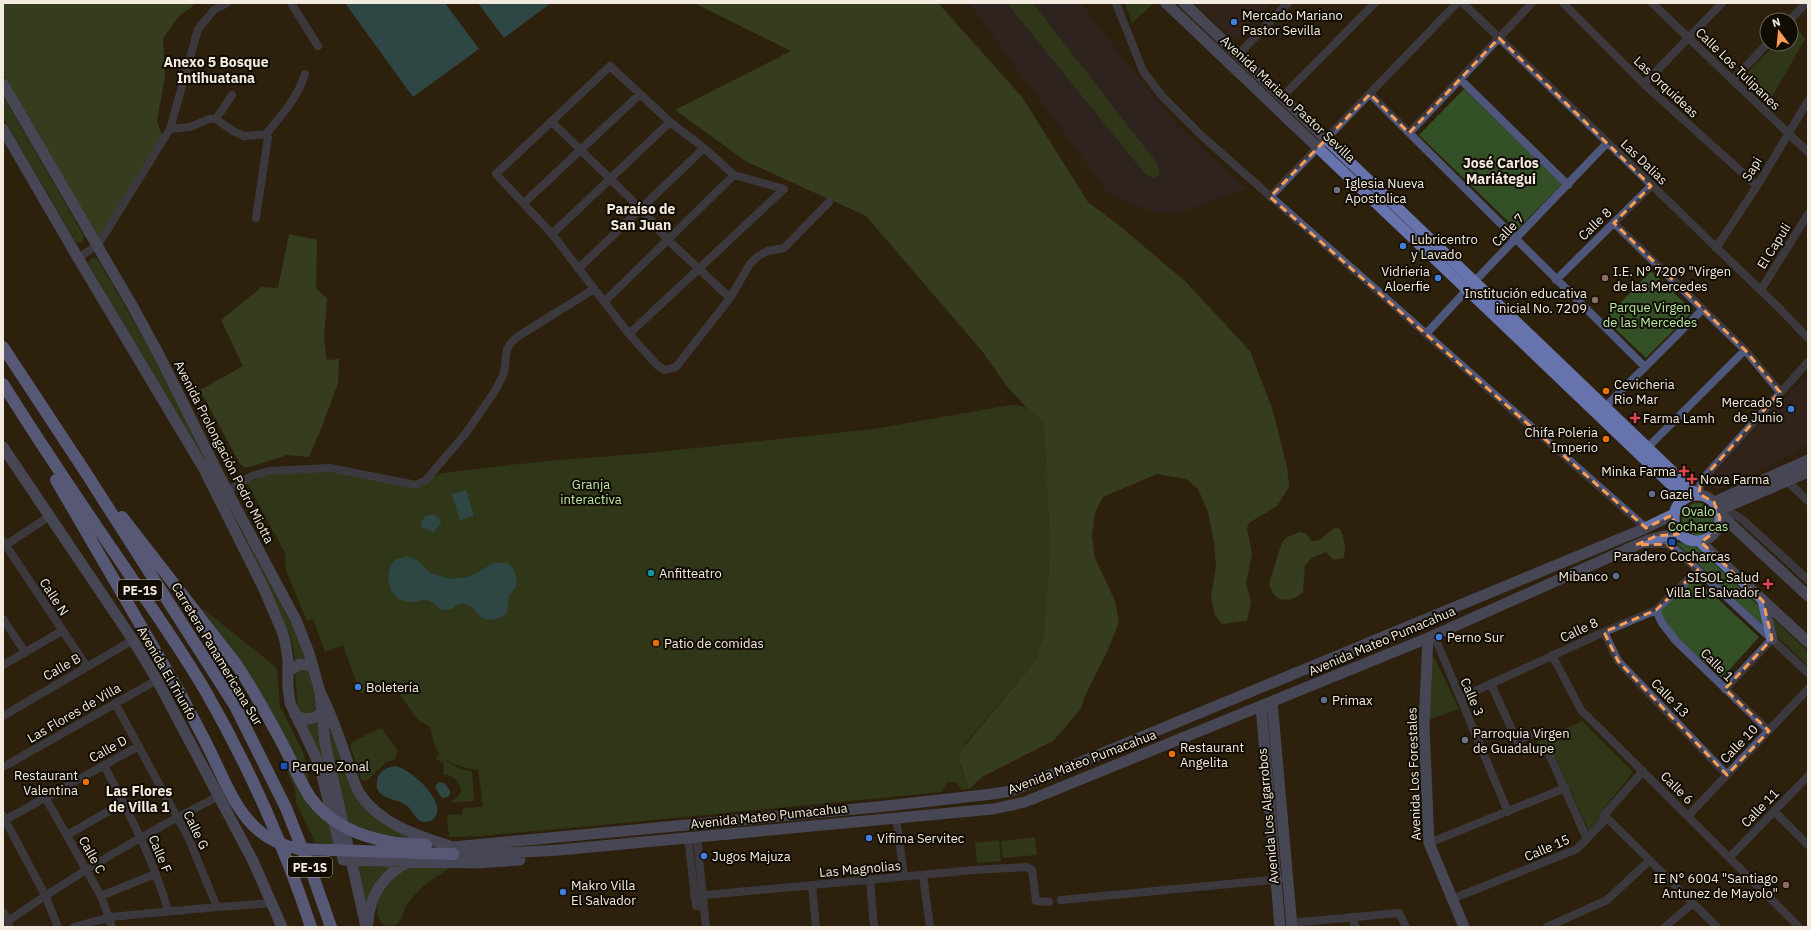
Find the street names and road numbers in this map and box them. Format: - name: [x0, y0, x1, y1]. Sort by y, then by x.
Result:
- street label: Calle Los Tulipanes: [1692, 24, 1784, 114]
- street label: Avenida Mariano Pastor Sevilla: [1217, 32, 1359, 166]
- street label: Las Orquídeas: [1630, 53, 1702, 121]
- street label: Las Dalias: [1617, 136, 1671, 188]
- street label: Sapi: [1738, 154, 1766, 184]
- street label: Calle 8: [1575, 204, 1615, 244]
- street label: Calle 7: [1488, 210, 1528, 250]
- street label: El Capuli: [1753, 220, 1795, 272]
- street label: Avenida Prolongación Pedro Miotta: [170, 358, 278, 546]
- street label: Calle N: [36, 575, 72, 619]
- street label: Carretera Panamericana Sur: [167, 579, 267, 729]
- road number: PE-1S: [118, 580, 162, 600]
- street label: Avenida Mateo Pumacahua: [1306, 602, 1458, 680]
- street label: Calle 8: [1557, 614, 1601, 646]
- street label: Avenida El Triunfo: [133, 623, 201, 723]
- street label: Calle 1: [1697, 645, 1737, 685]
- street label: Calle B: [40, 649, 84, 685]
- street label: Calle 3: [1456, 675, 1488, 719]
- street label: Calle 13: [1647, 675, 1693, 721]
- street label: Las Flores de Villa: [24, 679, 124, 747]
- street label: Avenida Los Forestales: [1403, 707, 1425, 841]
- street label: Calle 10: [1716, 721, 1762, 767]
- street label: Avenida Mateo Pumacahua: [1005, 726, 1159, 798]
- street label: Calle D: [86, 732, 130, 766]
- street label: Avenida Los Algarrobos: [1254, 747, 1282, 885]
- street label: Calle 6: [1657, 768, 1697, 808]
- street label: Calle 11: [1737, 785, 1783, 831]
- street label: Avenida Mateo Pumacahua: [690, 799, 848, 833]
- street label: Calle G: [179, 808, 213, 852]
- street label: Calle 15: [1522, 831, 1572, 865]
- street label: Calle F: [144, 832, 176, 876]
- street label: Calle C: [75, 833, 109, 877]
- road number: PE-1S: [288, 857, 332, 877]
- street label: Las Magnolias: [818, 857, 902, 881]

